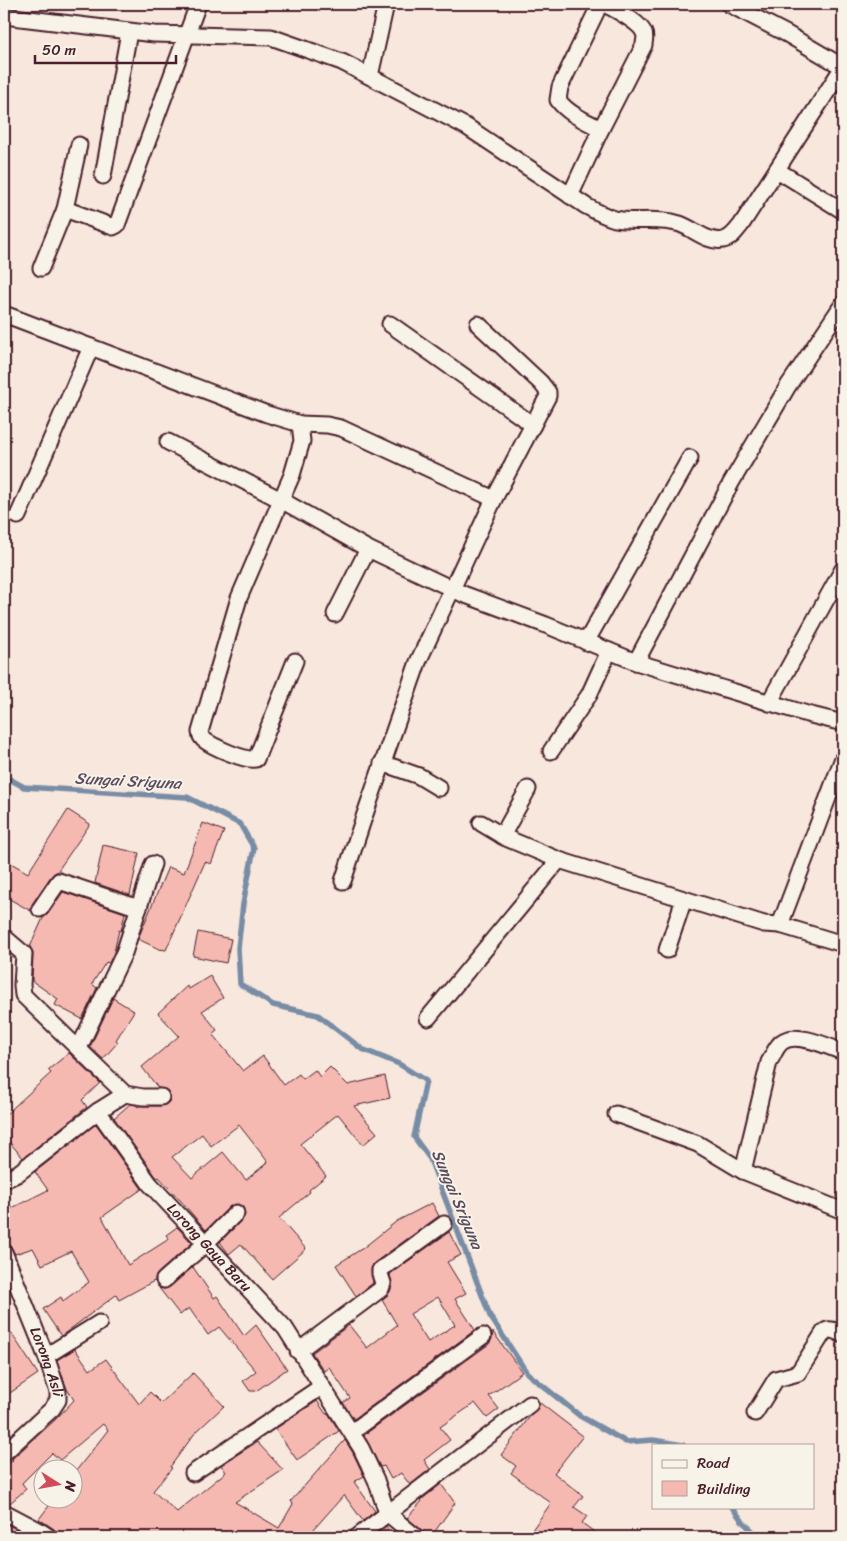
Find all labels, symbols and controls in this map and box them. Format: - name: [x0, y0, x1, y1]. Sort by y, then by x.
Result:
- scale bar: [35, 32, 176, 64]
- text: 50 m: [42, 37, 77, 63]
- water label: Sungai Sriguna: [74, 763, 184, 798]
- water label: Sungai Sriguna: [423, 1145, 492, 1256]
- street label: Lorong Gaya Baru: [161, 1196, 258, 1298]
- street label: Lorong Asli: [22, 1323, 71, 1397]
- legend: [652, 1444, 814, 1508]
- text: Road: [697, 1450, 730, 1476]
- north arrow: [32, 1458, 82, 1508]
- text: Building: [697, 1476, 751, 1502]
- text: N: [57, 1478, 84, 1494]

